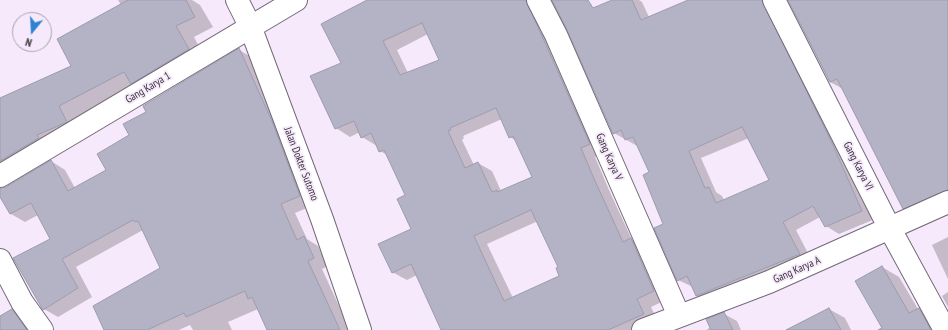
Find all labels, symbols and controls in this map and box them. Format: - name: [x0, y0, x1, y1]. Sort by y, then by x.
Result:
- north arrow: [12, 12, 52, 52]
- text: N: [24, 35, 34, 50]
- street label: Gang Karya 1: [123, 69, 173, 107]
- street label: Jalan Dokter Sutomo: [281, 125, 321, 203]
- street label: Gang Karya V: [593, 131, 625, 183]
- street label: Gang Karya VI: [840, 139, 876, 193]
- street label: Gang Karya A: [771, 254, 823, 286]

